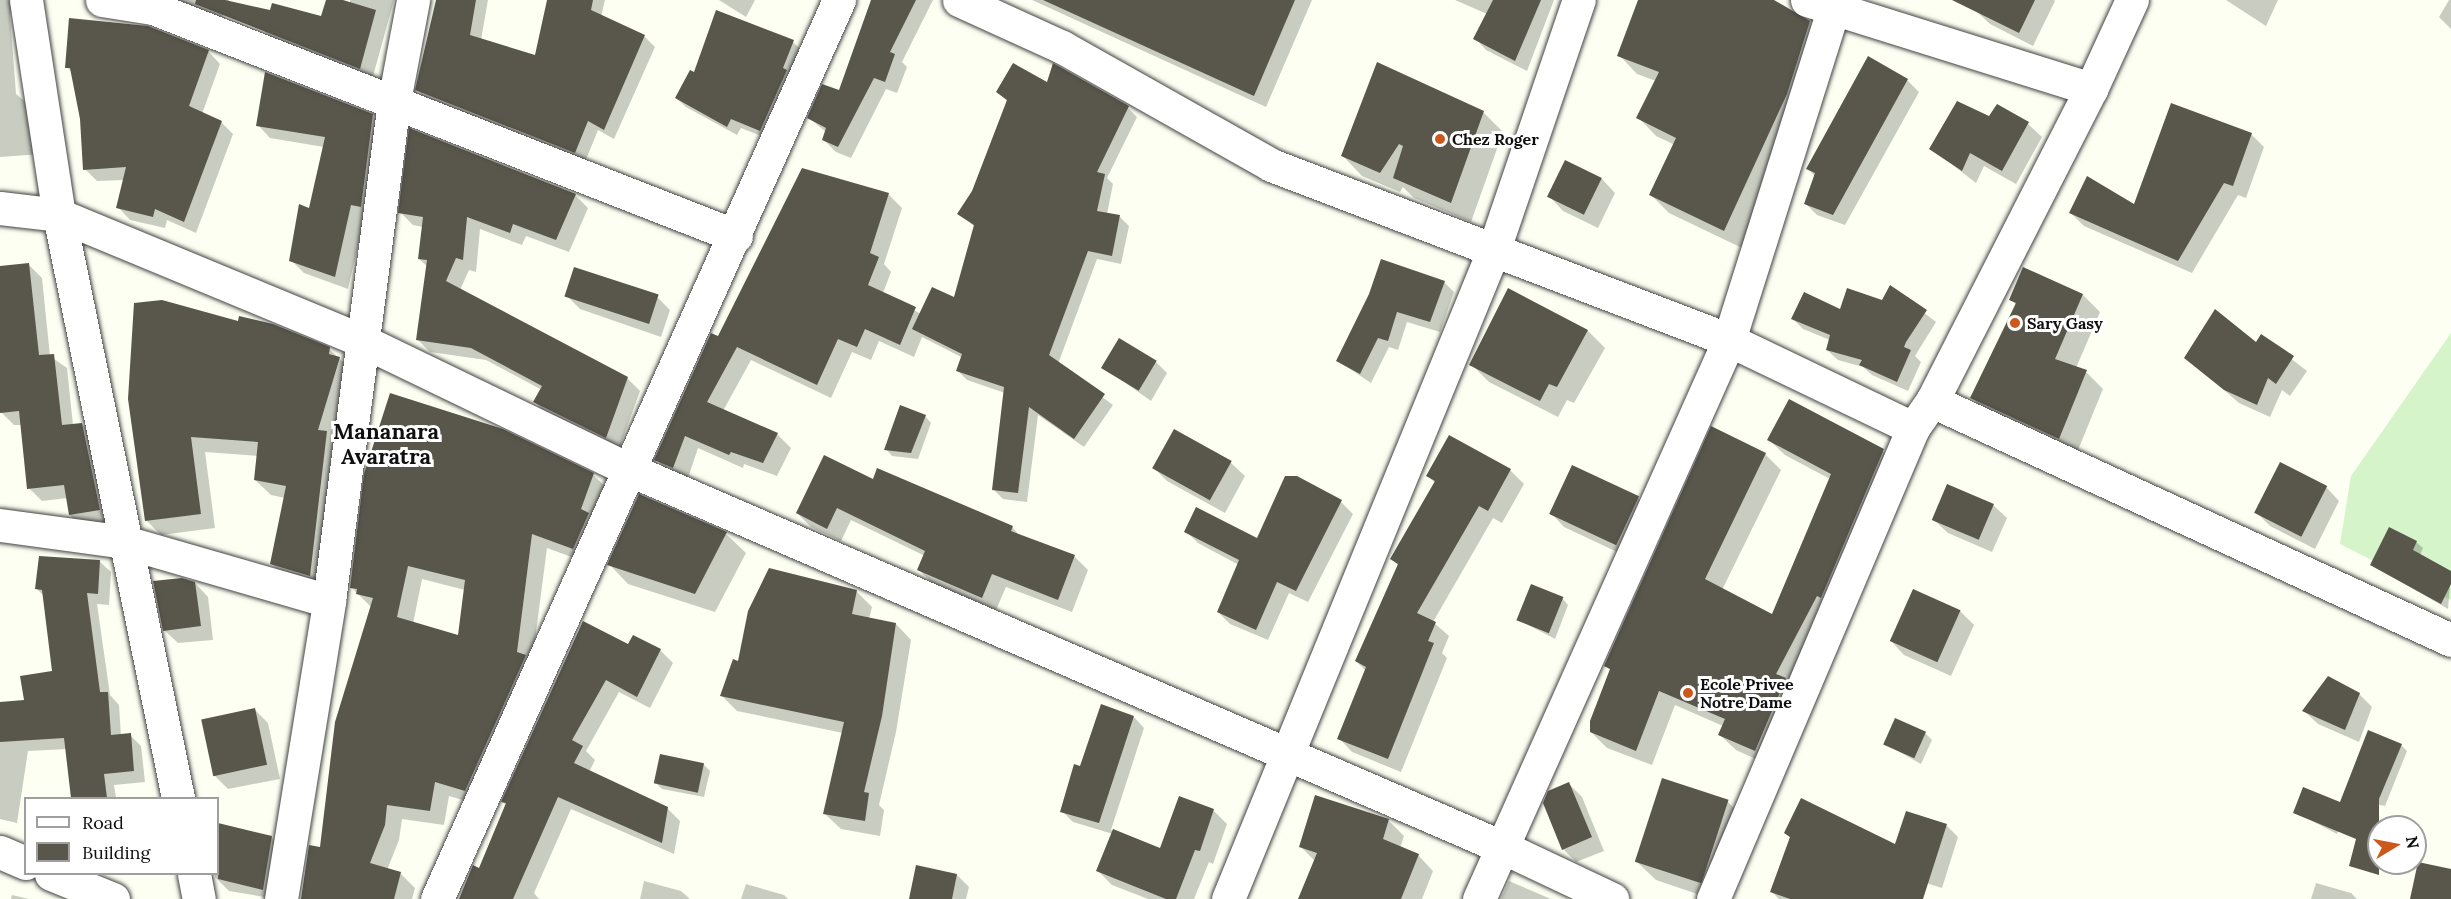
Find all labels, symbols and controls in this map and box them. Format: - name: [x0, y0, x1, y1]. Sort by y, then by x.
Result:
- place label: Chez Roger: [1452, 129, 1539, 149]
- marker: Chez Roger: [1433, 132, 1447, 146]
- place label: Sary Gasy: [2027, 313, 2103, 333]
- marker: Sary Gasy: [2008, 316, 2022, 330]
- district label: Mananara Avaratra: [333, 418, 439, 470]
- place label: Ecole Privee Notre Dame: [1700, 674, 1794, 712]
- marker: Ecole Privee Notre Dame: [1681, 686, 1695, 700]
- legend: [24, 797, 219, 875]
- text: Road: [82, 811, 124, 834]
- north arrow: [2367, 815, 2427, 875]
- text: N: [2402, 834, 2424, 850]
- text: Building: [82, 841, 150, 864]

